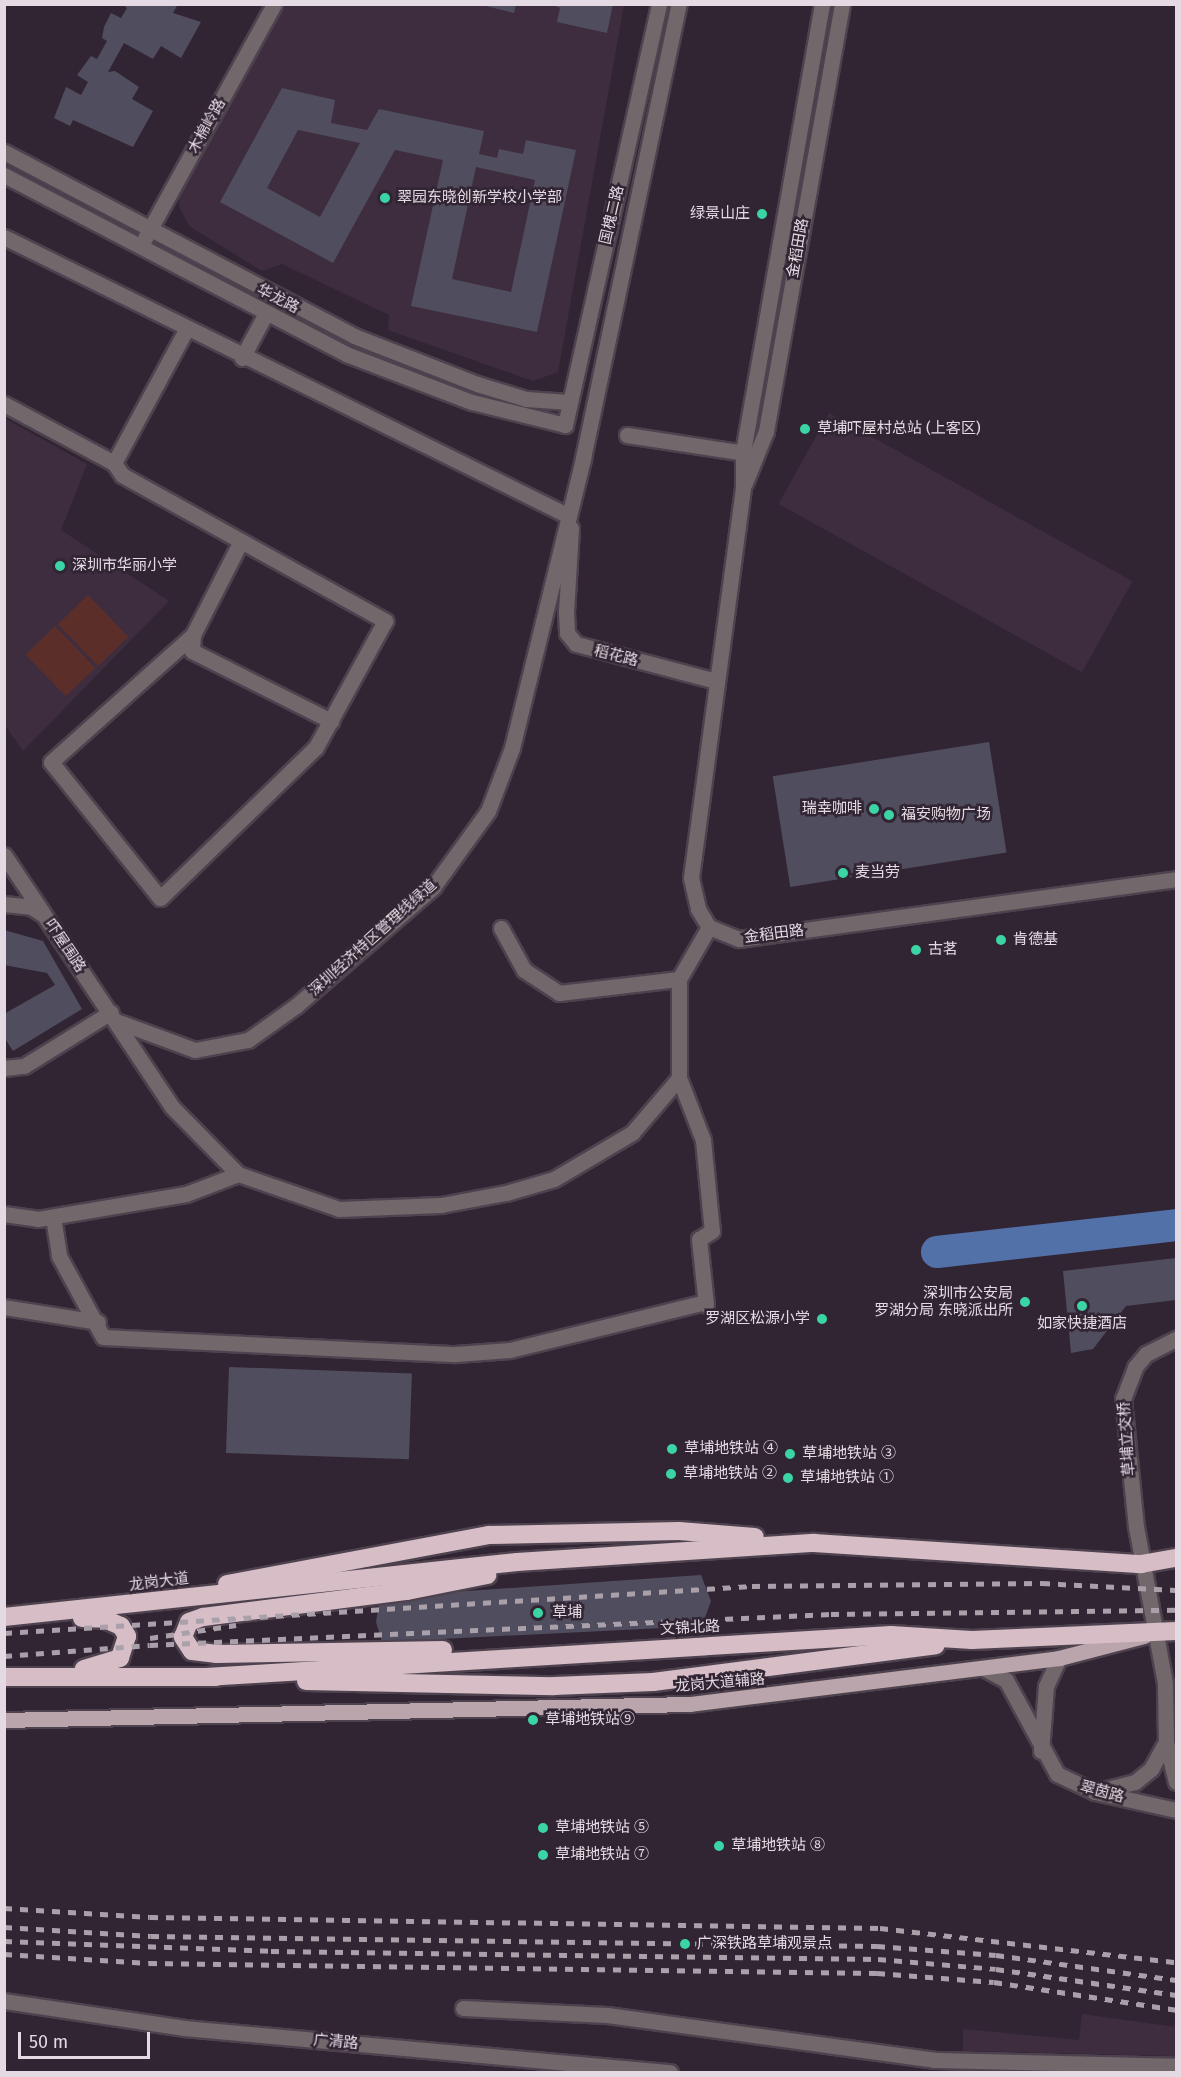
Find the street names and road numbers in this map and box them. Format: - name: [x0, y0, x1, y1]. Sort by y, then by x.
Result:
- street label: 木棉岭路: [185, 95, 229, 157]
- street label: 国槐二路: [596, 184, 628, 246]
- street label: 金稻田路: [784, 217, 812, 279]
- street label: 华龙路: [254, 281, 302, 317]
- street label: 稻花路: [592, 642, 640, 670]
- street label: 深圳经济特区管理线绿道: [306, 876, 440, 1000]
- street label: 吓屋围路: [41, 916, 89, 976]
- street label: 金稻田路: [743, 921, 805, 947]
- street label: 草埔立交桥: [1115, 1401, 1139, 1477]
- street label: 龙岗大道: [128, 1569, 190, 1595]
- street label: 文锦北路: [660, 1617, 720, 1639]
- street label: 龙岗大道辅路: [674, 1670, 766, 1696]
- street label: 翠茵路: [1078, 1777, 1126, 1807]
- street label: 广清路: [313, 2031, 359, 2053]

